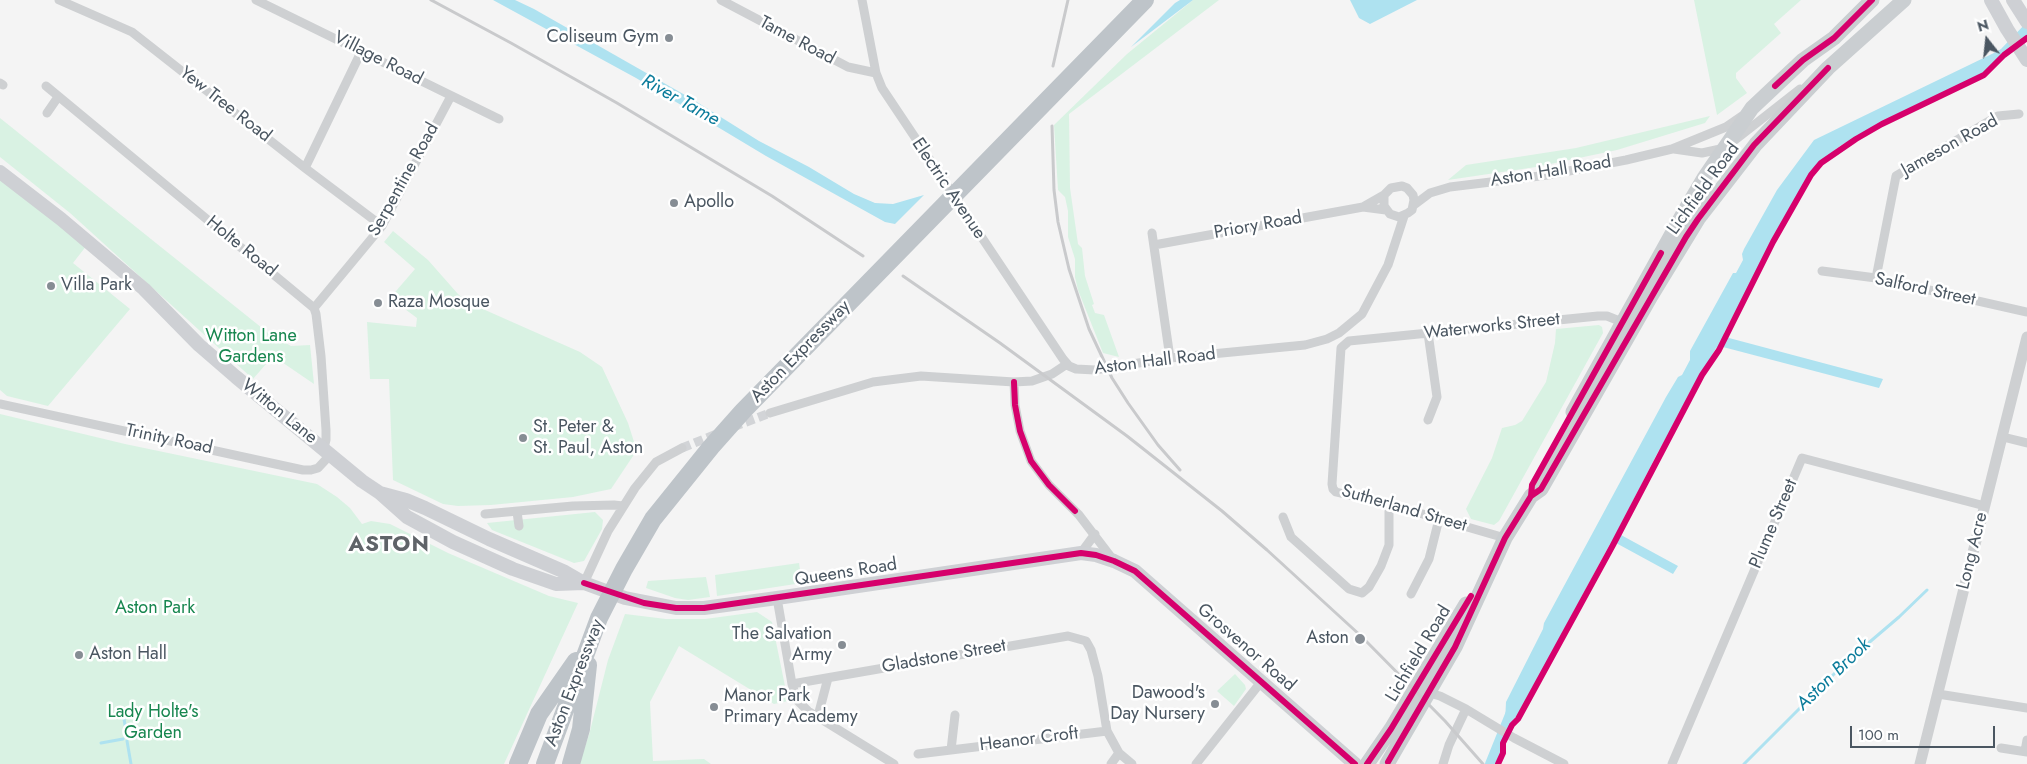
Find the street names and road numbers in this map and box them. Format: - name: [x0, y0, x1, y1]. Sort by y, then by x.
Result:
- street label: Tame Road: [755, 12, 839, 70]
- street label: Village Road: [330, 27, 426, 91]
- street label: Yew Tree Road: [175, 62, 275, 148]
- street label: Jameson Road: [1898, 111, 2002, 181]
- street label: Serpentine Road: [364, 120, 444, 240]
- street label: Electric Avenue: [906, 134, 990, 244]
- street label: Lichfield Road: [1663, 139, 1745, 239]
- street label: Aston Hall Road: [1489, 152, 1613, 192]
- street label: Priory Road: [1212, 208, 1304, 244]
- street label: Holte Road: [201, 212, 281, 282]
- street label: Salford Street: [1873, 269, 1977, 311]
- street label: Aston Expressway: [747, 296, 855, 408]
- street label: Waterworks Street: [1423, 309, 1561, 345]
- street label: Aston Hall Road: [1093, 344, 1217, 380]
- street label: Witton Lane: [237, 375, 321, 449]
- street label: Trinity Road: [124, 420, 214, 460]
- street label: Plume Street: [1745, 476, 1803, 572]
- street label: Sutherland Street: [1339, 481, 1469, 537]
- street label: Long Acre: [1953, 510, 1993, 592]
- street label: Queens Road: [793, 554, 899, 592]
- street label: Grosvenor Road: [1192, 599, 1300, 697]
- street label: Lichfield Road: [1382, 602, 1456, 706]
- street label: Aston Expressway: [541, 616, 609, 750]
- street label: Gladstone Street: [880, 635, 1008, 679]
- street label: Heanor Croft: [978, 723, 1080, 757]

